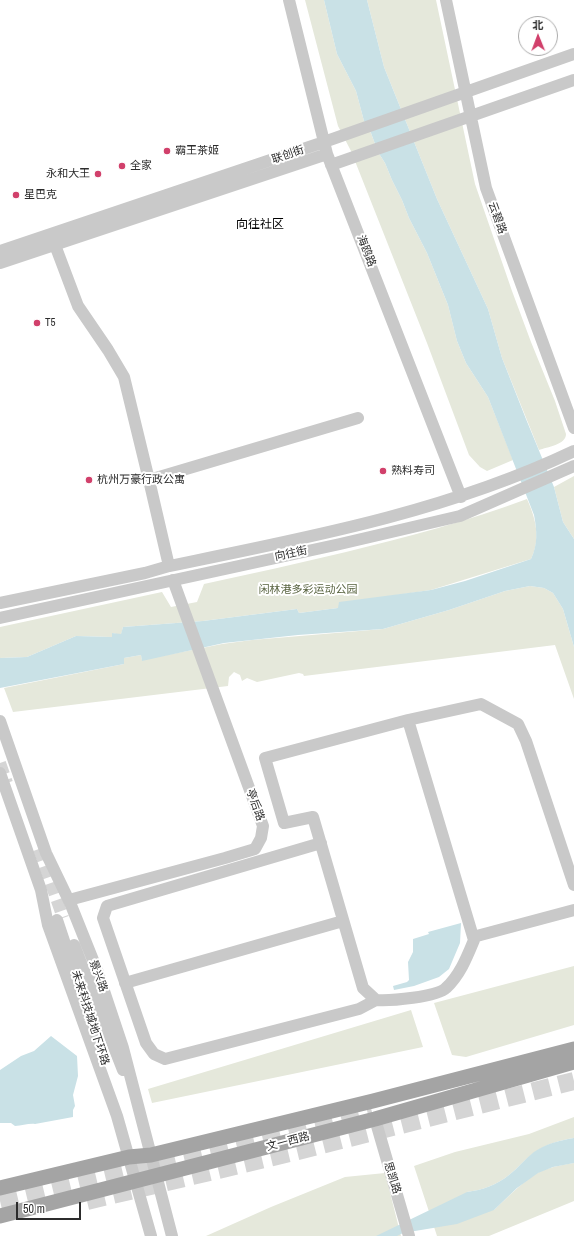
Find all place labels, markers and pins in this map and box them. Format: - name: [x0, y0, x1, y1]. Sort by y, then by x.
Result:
- place label: 霸王茶姬: [175, 144, 219, 158]
- marker: 霸王茶姬: [162, 146, 172, 156]
- place label: 全家: [130, 159, 152, 173]
- marker: 全家: [117, 161, 127, 171]
- place label: 永和大王: [46, 167, 90, 181]
- marker: 永和大王: [93, 169, 103, 179]
- place label: 星巴克: [24, 188, 57, 202]
- marker: 星巴克: [11, 190, 21, 200]
- place label: T5: [45, 316, 56, 330]
- marker: T5: [32, 318, 42, 328]
- place label: 熟料寿司: [391, 464, 435, 478]
- marker: 熟料寿司: [378, 466, 388, 476]
- place label: 杭州万豪行政公寓: [97, 473, 185, 487]
- marker: 杭州万豪行政公寓: [84, 475, 94, 485]

